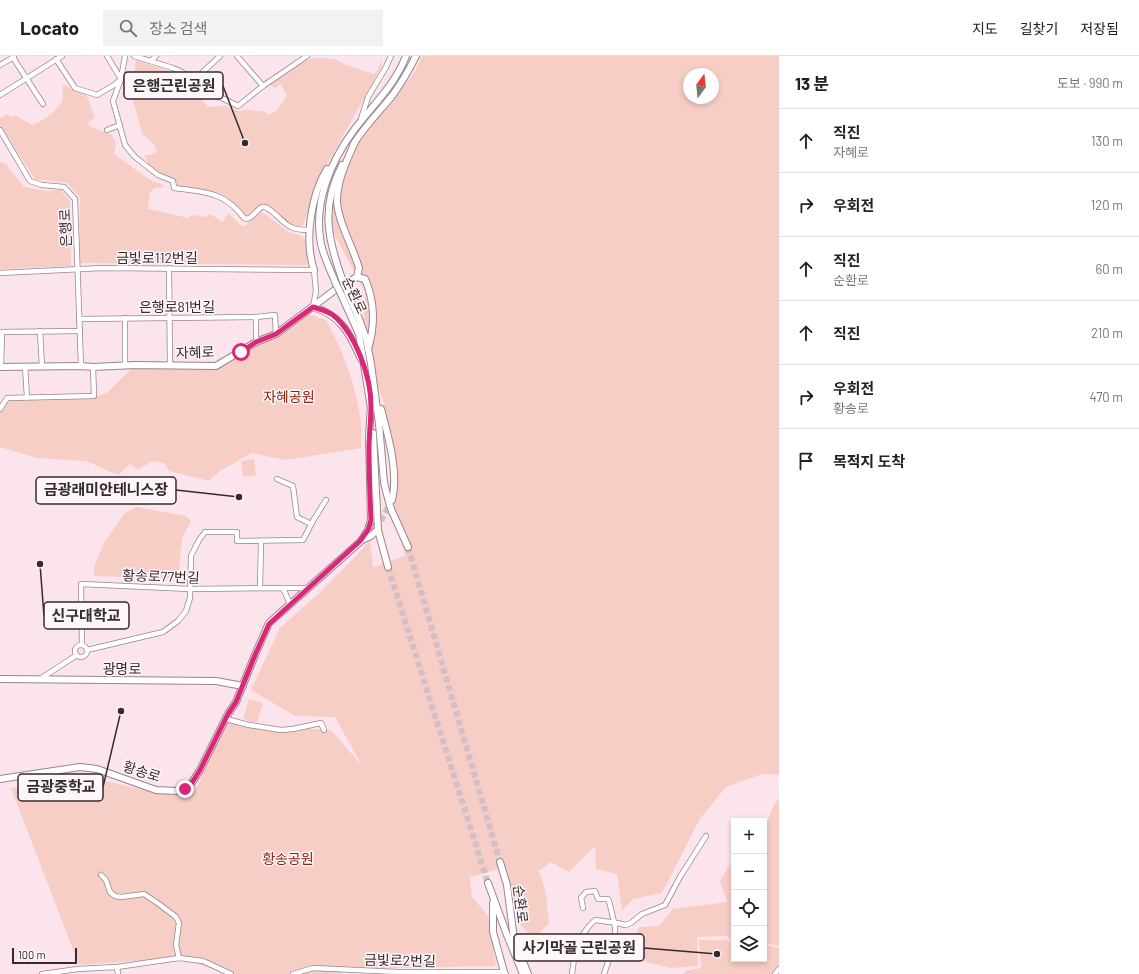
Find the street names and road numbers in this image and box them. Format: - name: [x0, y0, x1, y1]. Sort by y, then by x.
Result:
- street label: 은행로: [56, 208, 74, 248]
- street label: 금빛로112번길: [116, 249, 198, 266]
- street label: 순환로: [339, 274, 371, 316]
- street label: 은행로81번길: [139, 298, 215, 315]
- street label: 자혜로: [175, 343, 215, 361]
- street label: 황송로77번길: [122, 566, 200, 586]
- street label: 광명로: [103, 660, 141, 677]
- street label: 황송로: [121, 757, 163, 785]
- street label: 순환로: [510, 884, 532, 924]
- street label: 금빛로2번길: [364, 951, 436, 969]

